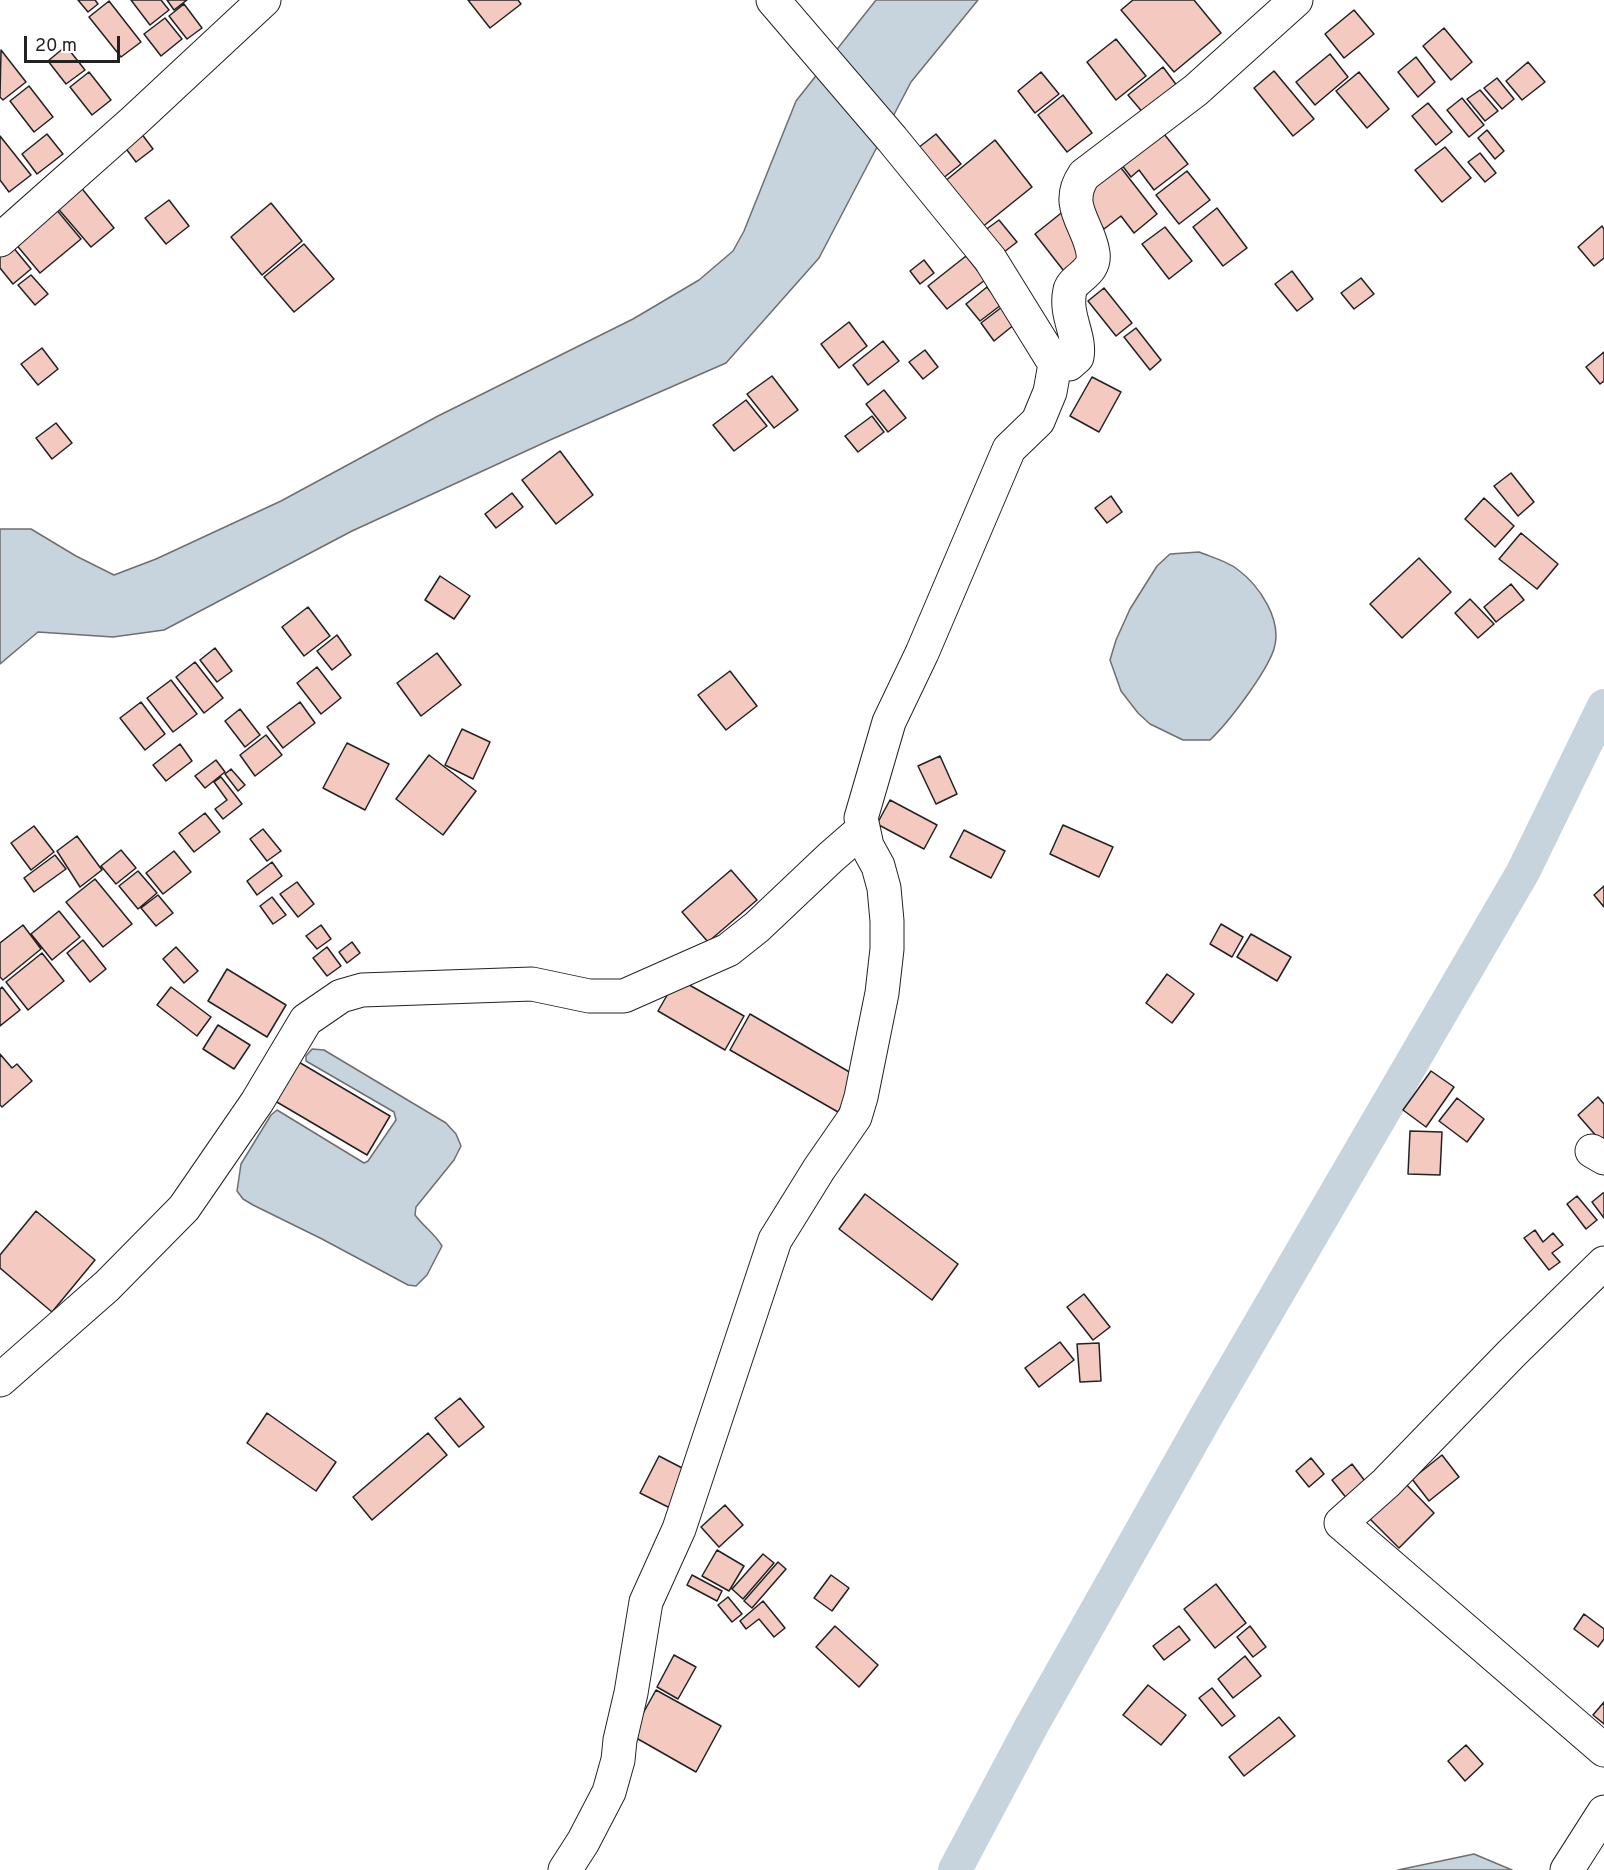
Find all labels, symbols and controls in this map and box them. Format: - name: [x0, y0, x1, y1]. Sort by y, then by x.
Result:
- scale bar: [27, 24, 123, 62]
- text: 20 m: [35, 35, 77, 58]

